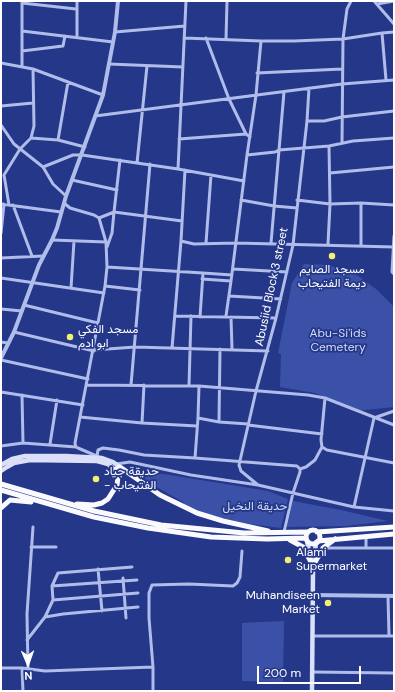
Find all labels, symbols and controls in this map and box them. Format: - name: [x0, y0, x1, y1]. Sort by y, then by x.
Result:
- street label: Abusiid Block 3 street: [252, 226, 292, 348]
- marker: مسجد الصايم ديمة الفتيحاب: [327, 251, 337, 261]
- place label: مسجد الصايم ديمة الفتيحاب: [298, 263, 366, 291]
- place label: مسجد الفكي ابو ادم: [78, 323, 138, 351]
- park label: Abu-Si'ids Cemetery: [309, 327, 367, 355]
- marker: مسجد الفكي ابو ادم: [65, 332, 75, 342]
- place label: حديقة جياد - الفتيحاب: [104, 465, 159, 493]
- marker: حديقة جياد - الفتيحاب: [91, 474, 101, 484]
- park label: حديقة النخيل: [223, 500, 287, 514]
- place label: Alami Supermarket: [296, 546, 367, 574]
- marker: Alami Supermarket: [283, 555, 293, 565]
- place label: Muhandiseen Market: [246, 589, 320, 617]
- marker: Muhandiseen Market: [323, 598, 333, 608]
- north arrow: [8, 644, 48, 684]
- scale bar: [259, 658, 363, 684]
- text: 200 m: [264, 665, 301, 681]
- text: N: [24, 669, 33, 683]

